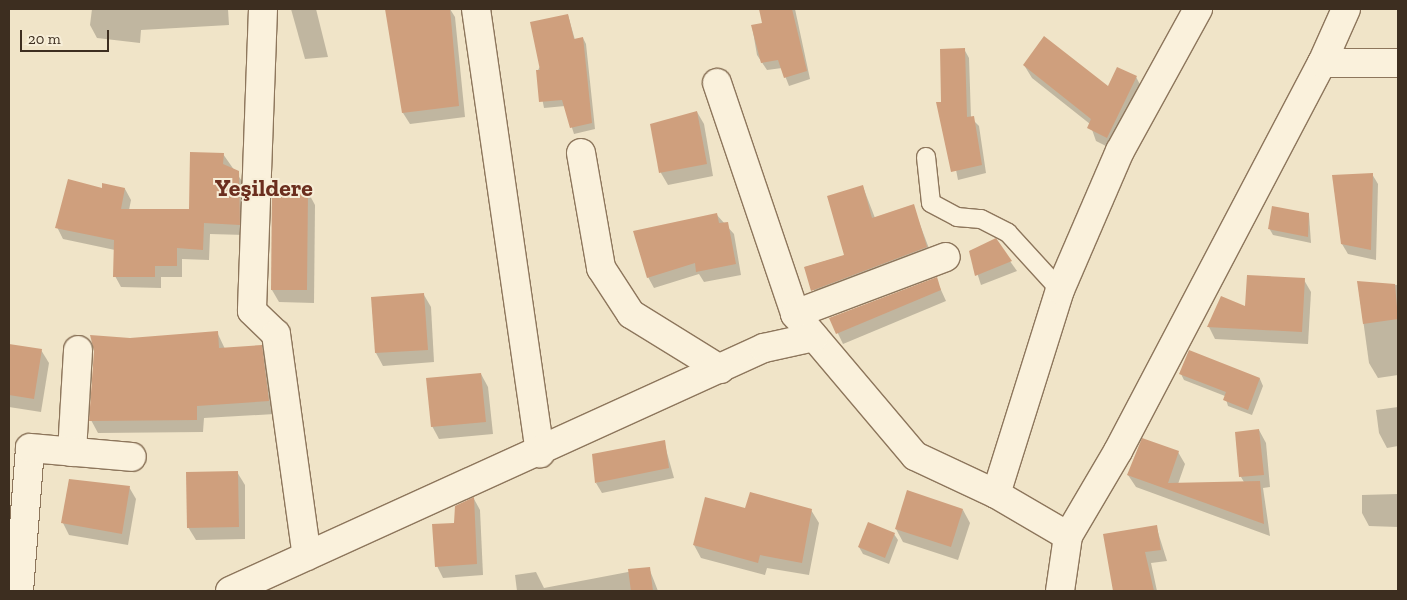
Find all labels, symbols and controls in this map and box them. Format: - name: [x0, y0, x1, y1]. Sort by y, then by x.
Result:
- scale bar: [22, 20, 111, 52]
- text: 20 m: [28, 30, 61, 48]
- district label: Yeşildere: [215, 174, 313, 202]

